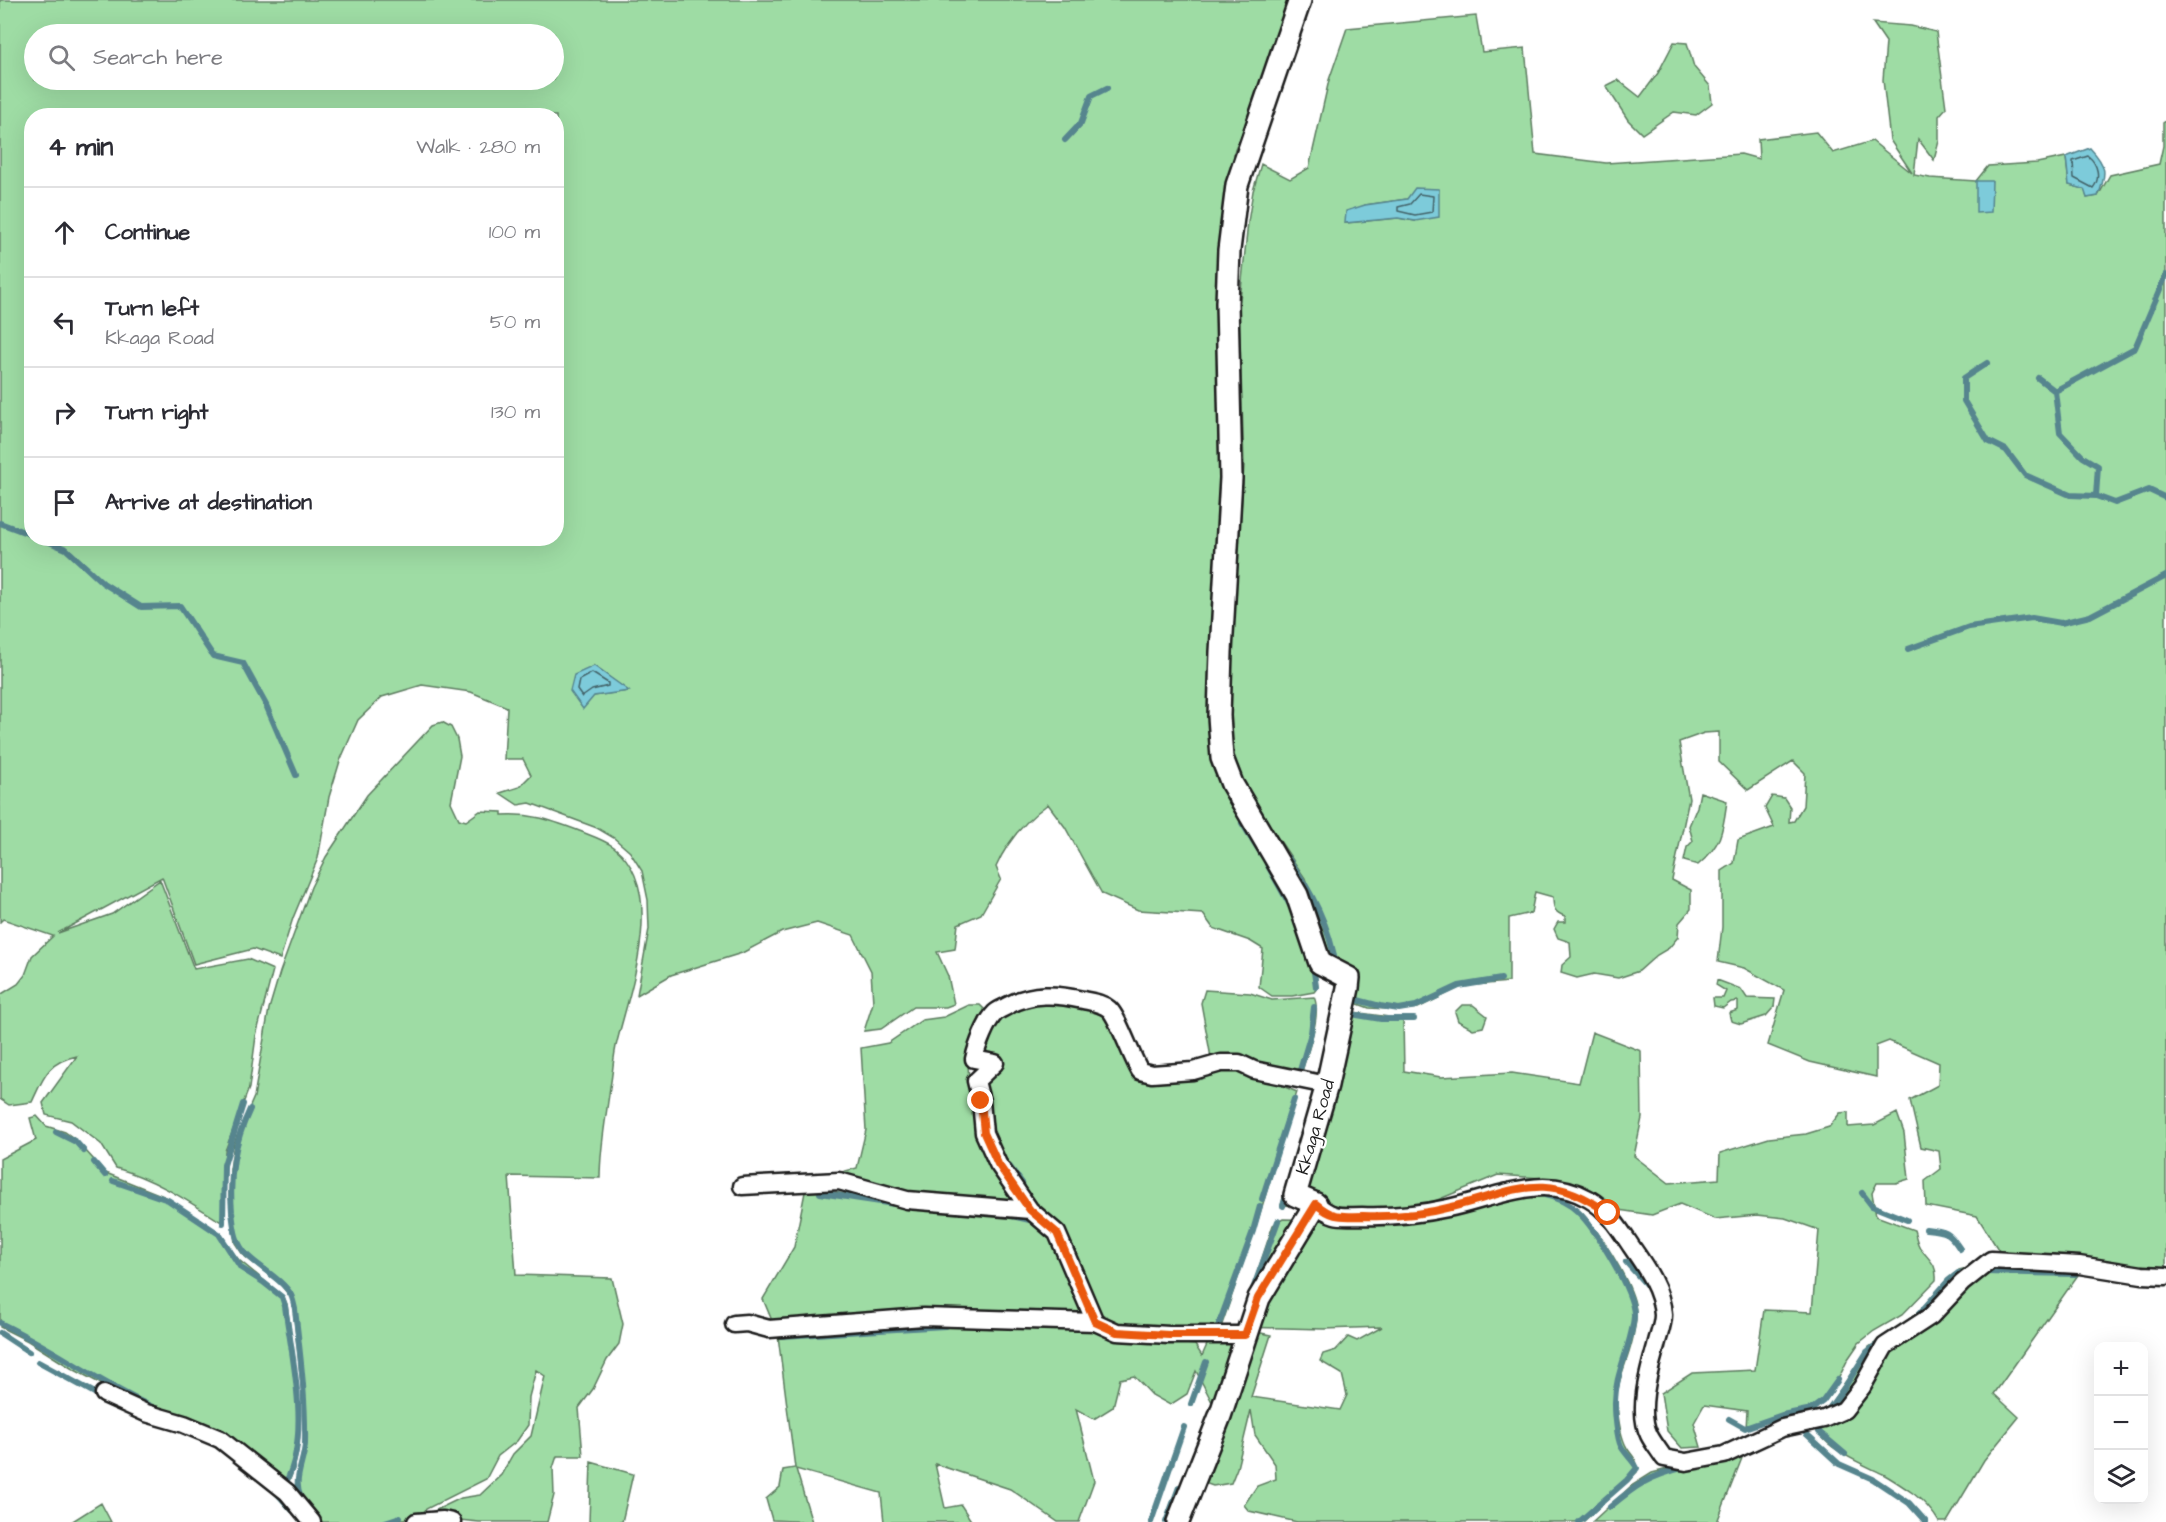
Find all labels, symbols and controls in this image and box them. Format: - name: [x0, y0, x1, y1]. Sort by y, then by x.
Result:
- search box: [24, 24, 564, 90]
- icon: search: [45, 41, 78, 74]
- text: Search here: [93, 42, 223, 73]
- text: 4 min: [48, 129, 113, 165]
- text: Walk · 280 m: [416, 133, 540, 161]
- icon: ahead: [48, 216, 81, 249]
- text: Continue: [105, 217, 190, 248]
- text: 100 m: [489, 218, 540, 246]
- text: Turn left: [105, 293, 199, 324]
- icon: left: [48, 306, 81, 339]
- text: 50 m: [490, 308, 540, 336]
- text: Kkaga Road: [105, 324, 214, 352]
- icon: right: [48, 396, 81, 429]
- text: Turn right: [105, 397, 208, 428]
- text: 130 m: [491, 398, 540, 426]
- icon: arrive: [48, 486, 81, 519]
- text: Arrive at destination: [105, 487, 312, 518]
- street label: Kkaga Road: [1290, 1077, 1342, 1178]
- route end: [967, 1087, 993, 1113]
- route start: [1594, 1199, 1620, 1225]
- map controls: [2094, 1342, 2148, 1504]
- button: +: [2094, 1342, 2148, 1396]
- button: −: [2094, 1396, 2148, 1450]
- button: layers: [2094, 1450, 2148, 1504]

